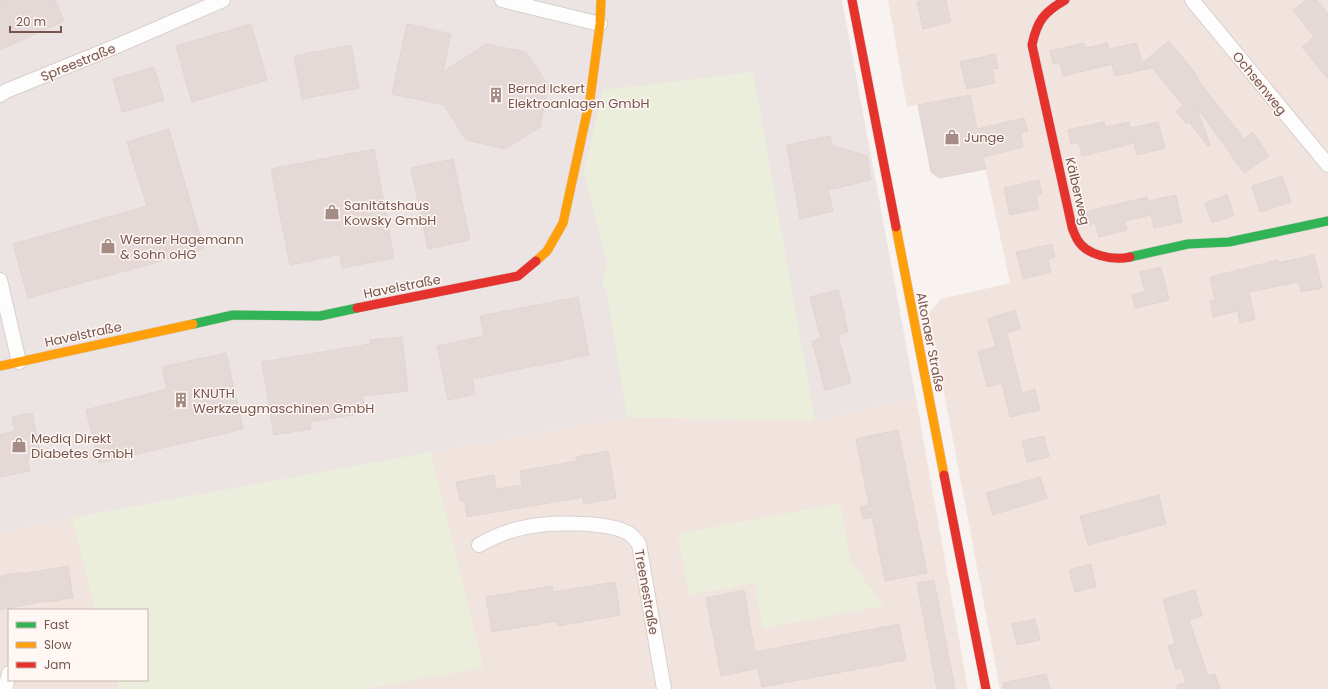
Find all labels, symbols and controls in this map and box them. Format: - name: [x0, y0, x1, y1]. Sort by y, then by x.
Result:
- scale bar: [10, 8, 61, 34]
- text: 20 m: [16, 13, 46, 30]
- street label: Spreestraße: [38, 39, 119, 86]
- street label: Ochsenweg: [1228, 47, 1291, 119]
- place label: Bernd Ickert Elektroanlagen GmbH: [508, 79, 650, 113]
- building icon: Bernd Ickert Elektroanlagen GmbH: [487, 86, 505, 104]
- shop icon: Junge: [943, 128, 961, 146]
- place label: Junge: [964, 128, 1004, 147]
- street label: Kälberweg: [1060, 155, 1095, 227]
- place label: Sanitätshaus Kowsky GmbH: [344, 196, 436, 230]
- shop icon: Sanitätshaus Kowsky GmbH: [323, 203, 341, 221]
- place label: Werner Hagemann & Sohn oHG: [120, 230, 244, 264]
- shop icon: Werner Hagemann & Sohn oHG: [99, 237, 117, 255]
- street label: Havelstraße: [362, 270, 442, 303]
- street label: Altonaer Straße: [912, 291, 950, 394]
- street label: Havelstraße: [43, 317, 123, 352]
- place label: KNUTH Werkzeugmaschinen GmbH: [193, 384, 374, 418]
- building icon: KNUTH Werkzeugmaschinen GmbH: [172, 391, 190, 409]
- place label: Mediq Direkt Diabetes GmbH: [31, 429, 133, 463]
- shop icon: Mediq Direkt Diabetes GmbH: [10, 436, 28, 454]
- street label: Treenestraße: [630, 548, 663, 636]
- legend: [8, 609, 148, 681]
- text: Fast: [44, 616, 69, 633]
- text: Slow: [44, 636, 72, 653]
- text: Jam: [44, 656, 71, 673]

